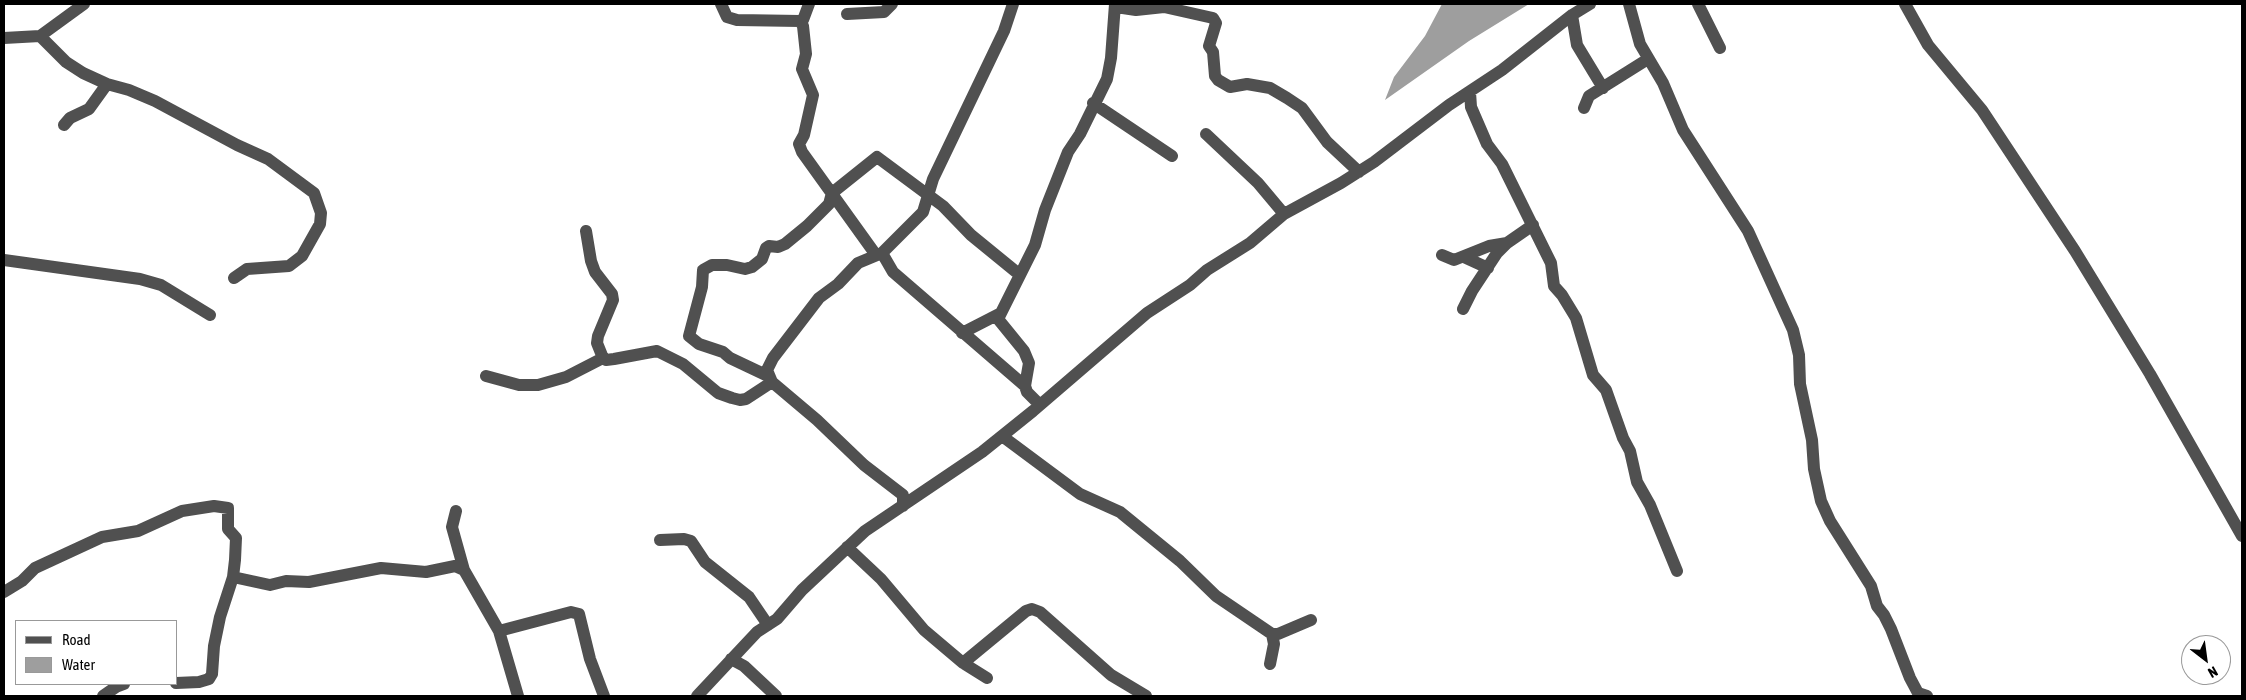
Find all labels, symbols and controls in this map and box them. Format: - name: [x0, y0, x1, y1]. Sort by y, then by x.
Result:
- legend: [15, 620, 178, 685]
- text: Road: [62, 631, 91, 648]
- north arrow: [2181, 635, 2231, 685]
- text: Water: [62, 656, 95, 673]
- text: N: [2205, 663, 2221, 681]

